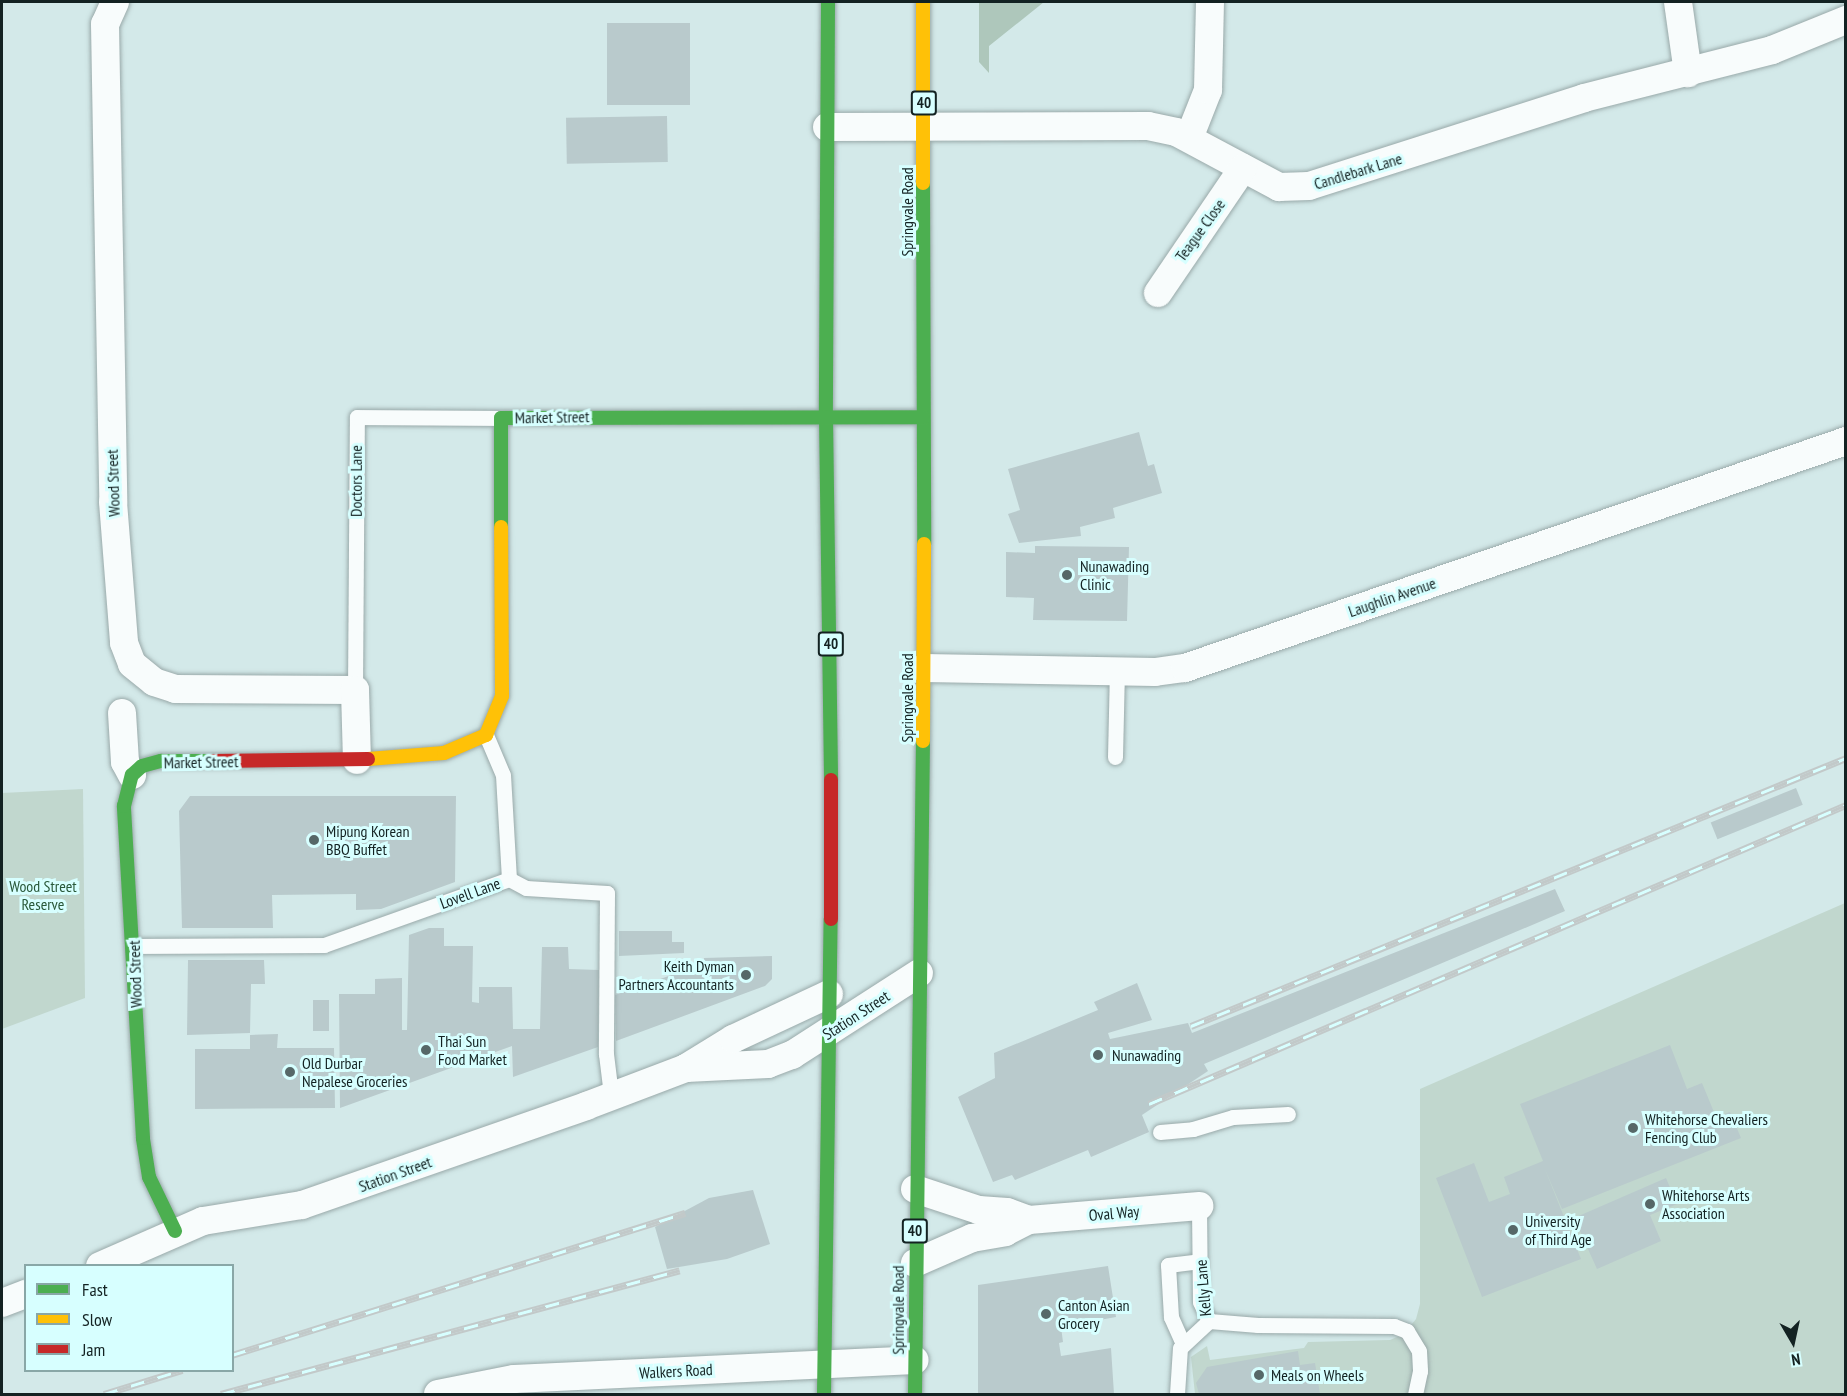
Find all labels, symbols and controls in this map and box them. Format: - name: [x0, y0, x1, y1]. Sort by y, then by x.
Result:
- road number: 40: [910, 91, 938, 115]
- street label: Candlebark Lane: [1311, 148, 1405, 194]
- street label: Springvale Road: [897, 167, 917, 257]
- street label: Teague Close: [1171, 195, 1229, 265]
- street label: Market Street: [515, 407, 589, 427]
- street label: Doctors Lane: [346, 445, 366, 517]
- street label: Wood Street: [102, 449, 124, 517]
- place label: Nunawading Clinic: [1080, 556, 1149, 594]
- marker: Nunawading Clinic: [1058, 566, 1076, 584]
- street label: Laughlin Avenue: [1345, 573, 1439, 621]
- road number: 40: [818, 632, 844, 656]
- street label: Springvale Road: [897, 653, 917, 743]
- street label: Market Street: [164, 752, 238, 772]
- place label: Mipung Korean BBQ Buffet: [326, 821, 409, 859]
- marker: Mipung Korean BBQ Buffet: [307, 833, 321, 847]
- street label: Lovell Lane: [437, 873, 503, 913]
- park label: Wood Street Reserve: [9, 876, 77, 914]
- street label: Wood Street: [124, 940, 146, 1008]
- place label: Keith Dyman Partners Accountants: [618, 956, 734, 994]
- marker: Keith Dyman Partners Accountants: [739, 968, 753, 982]
- street label: Station Street: [819, 986, 893, 1044]
- place label: Thai Sun Food Market: [438, 1031, 507, 1069]
- marker: Thai Sun Food Market: [419, 1043, 433, 1057]
- place label: Nunawading: [1112, 1045, 1181, 1065]
- marker: Nunawading: [1089, 1046, 1107, 1064]
- place label: Old Durbar Nepalese Groceries: [302, 1053, 407, 1091]
- marker: Old Durbar Nepalese Groceries: [283, 1065, 297, 1079]
- place label: Whitehorse Chevaliers Fencing Club: [1645, 1109, 1768, 1147]
- marker: Whitehorse Chevaliers Fencing Club: [1626, 1121, 1640, 1135]
- street label: Station Street: [356, 1152, 434, 1196]
- place label: Whitehorse Arts Association: [1662, 1185, 1750, 1223]
- marker: Whitehorse Arts Association: [1643, 1197, 1657, 1211]
- street label: Oval Way: [1088, 1201, 1140, 1225]
- place label: University of Third Age: [1525, 1211, 1593, 1249]
- road number: 40: [902, 1219, 928, 1243]
- marker: University of Third Age: [1506, 1223, 1520, 1237]
- street label: Kelly Lane: [1191, 1259, 1215, 1317]
- legend: [24, 1264, 234, 1372]
- street label: Springvale Road: [888, 1265, 908, 1355]
- text: Fast: [82, 1278, 108, 1301]
- place label: Canton Asian Grocery: [1058, 1295, 1130, 1333]
- marker: Canton Asian Grocery: [1039, 1307, 1053, 1321]
- text: Slow: [82, 1308, 112, 1331]
- north arrow: [1763, 1312, 1823, 1372]
- text: Jam: [82, 1338, 105, 1361]
- text: N: [1790, 1349, 1802, 1370]
- street label: Walkers Road: [639, 1359, 713, 1383]
- place label: Meals on Wheels: [1271, 1365, 1364, 1385]
- marker: Meals on Wheels: [1252, 1368, 1266, 1382]

